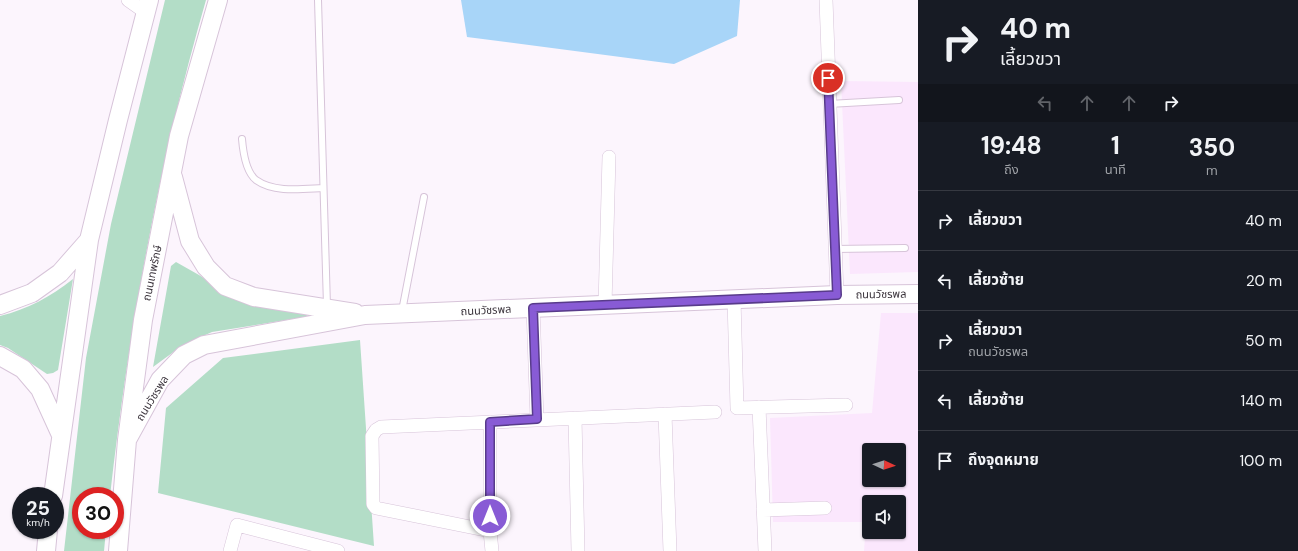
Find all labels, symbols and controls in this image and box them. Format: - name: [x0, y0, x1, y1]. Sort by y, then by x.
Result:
- text: 40 m: [1000, 10, 1071, 47]
- icon: right: [934, 16, 986, 68]
- text: เลี้ยวขวา: [1000, 47, 1061, 71]
- pin: [811, 61, 845, 95]
- icon: arrive: [817, 67, 839, 89]
- icon: left: [1034, 92, 1056, 114]
- icon: ahead: [1076, 92, 1098, 114]
- icon: ahead: [1118, 92, 1140, 114]
- icon: right: [1160, 92, 1182, 114]
- text: 19:48: [981, 130, 1042, 161]
- text: 1: [1111, 130, 1120, 161]
- text: 350: [1189, 132, 1235, 163]
- text: ถึง: [1004, 161, 1019, 178]
- text: นาที: [1105, 161, 1126, 178]
- text: m: [1206, 162, 1218, 179]
- icon: right: [934, 210, 956, 232]
- text: เลี้ยวขวา: [968, 210, 1022, 230]
- text: 40 m: [1245, 211, 1282, 231]
- street label: ถนนเทพรักษ์: [139, 244, 165, 302]
- icon: left: [934, 270, 956, 292]
- text: เลี้ยวซ้าย: [968, 270, 1024, 290]
- text: 20 m: [1246, 271, 1282, 291]
- street label: ถนนวัชรพล: [855, 287, 907, 301]
- street label: ถนนวัชรพล: [460, 302, 512, 318]
- text: เลี้ยวขวา: [968, 320, 1022, 340]
- icon: right: [934, 330, 956, 352]
- text: 50 m: [1245, 331, 1282, 351]
- text: ถนนวัชรพล: [968, 343, 1028, 360]
- street label: ถนนวัชรพล: [133, 373, 171, 423]
- icon: left: [934, 390, 956, 412]
- text: เลี้ยวซ้าย: [968, 390, 1024, 410]
- text: 140 m: [1241, 391, 1282, 411]
- north arrow: [862, 443, 906, 487]
- map controls: [862, 443, 906, 539]
- icon: arrive: [934, 450, 956, 472]
- text: ถึงจุดหมาย: [968, 450, 1039, 470]
- text: 100 m: [1239, 451, 1282, 471]
- speed limit sign: 30: [72, 487, 124, 539]
- text: 25: [26, 495, 50, 521]
- position arrow: [469, 495, 511, 537]
- button: sound: [862, 495, 906, 539]
- text: km/h: [26, 516, 50, 529]

